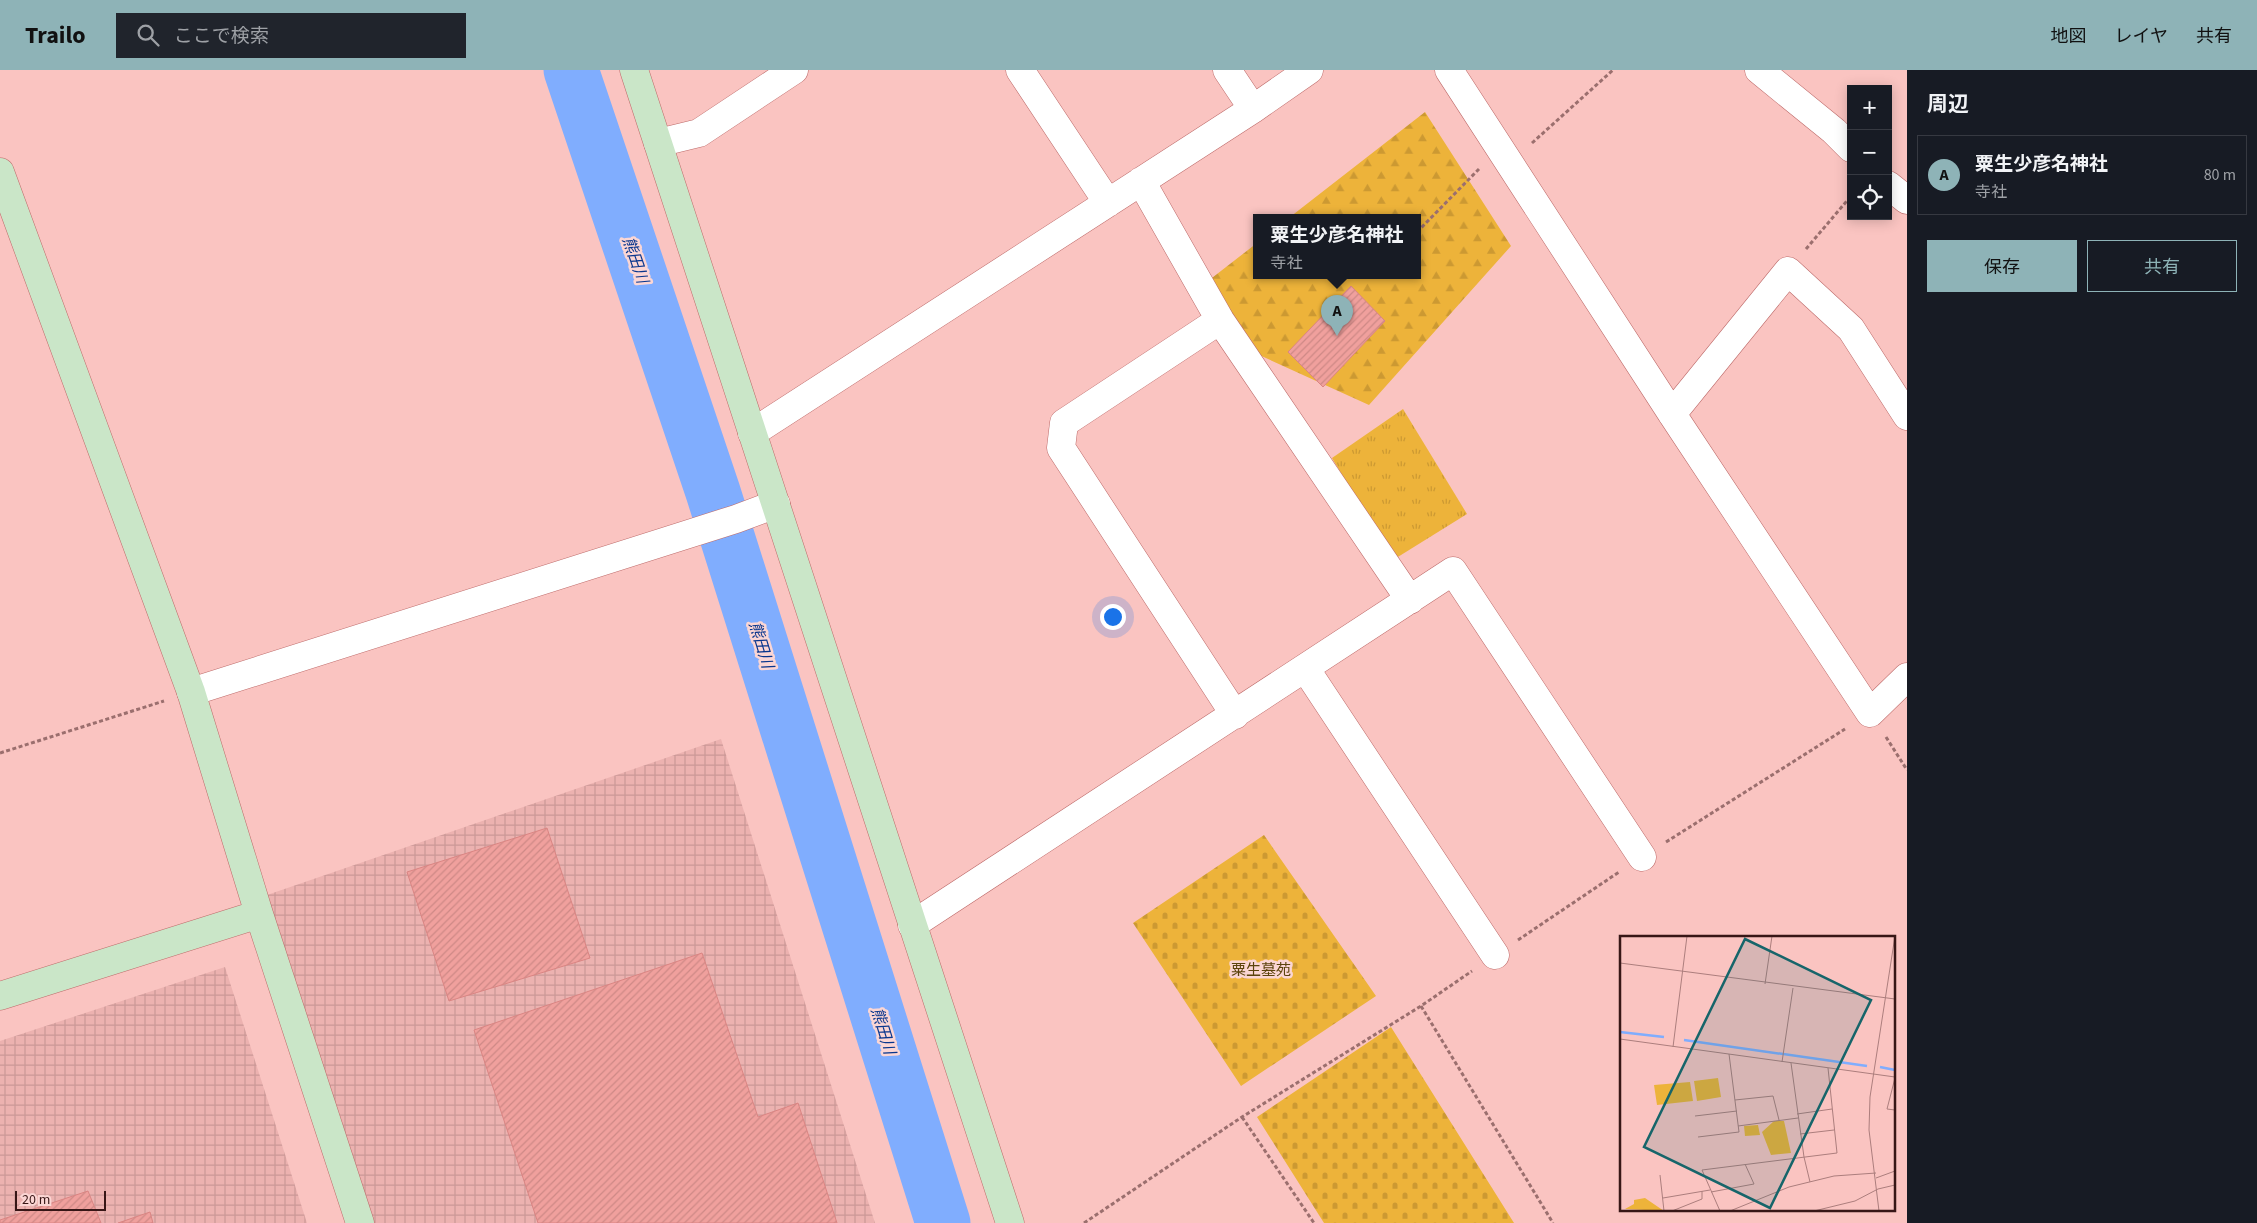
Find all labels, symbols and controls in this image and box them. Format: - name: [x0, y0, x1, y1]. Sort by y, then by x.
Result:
- search box: [116, 13, 466, 58]
- text: Trailo: [25, 18, 86, 53]
- icon: search: [134, 21, 162, 49]
- text: ここで検索: [174, 23, 269, 50]
- text: 地図: [2051, 24, 2087, 49]
- text: レイヤ: [2115, 24, 2168, 49]
- text: 共有: [2196, 24, 2232, 49]
- map controls: [1847, 85, 1892, 220]
- button: +: [1847, 85, 1892, 130]
- text: 周辺: [1927, 89, 1969, 119]
- button: −: [1847, 130, 1892, 175]
- text: 粟生少彦名神社: [1975, 151, 2108, 178]
- text: A: [1939, 164, 1949, 186]
- text: 80 m: [2204, 164, 2236, 186]
- button: locate: [1847, 175, 1892, 220]
- text: 寺社: [1975, 181, 2007, 203]
- popup: [1253, 214, 1421, 279]
- text: 粟生少彦名神社: [1270, 222, 1404, 249]
- water label: 熊田川: [617, 234, 654, 288]
- button: 保存: [1927, 240, 2077, 292]
- button: 共有: [2087, 240, 2237, 292]
- text: 寺社: [1270, 252, 1303, 274]
- pin: A: [1321, 295, 1353, 336]
- your location: [1100, 604, 1126, 630]
- water label: 熊田川: [743, 619, 779, 673]
- inset map: [1620, 936, 1894, 1210]
- park label: 粟生墓苑: [1231, 960, 1291, 981]
- water label: 熊田川: [865, 1005, 901, 1059]
- scale bar: [15, 1188, 106, 1211]
- text: 20 m: [22, 1190, 50, 1210]

